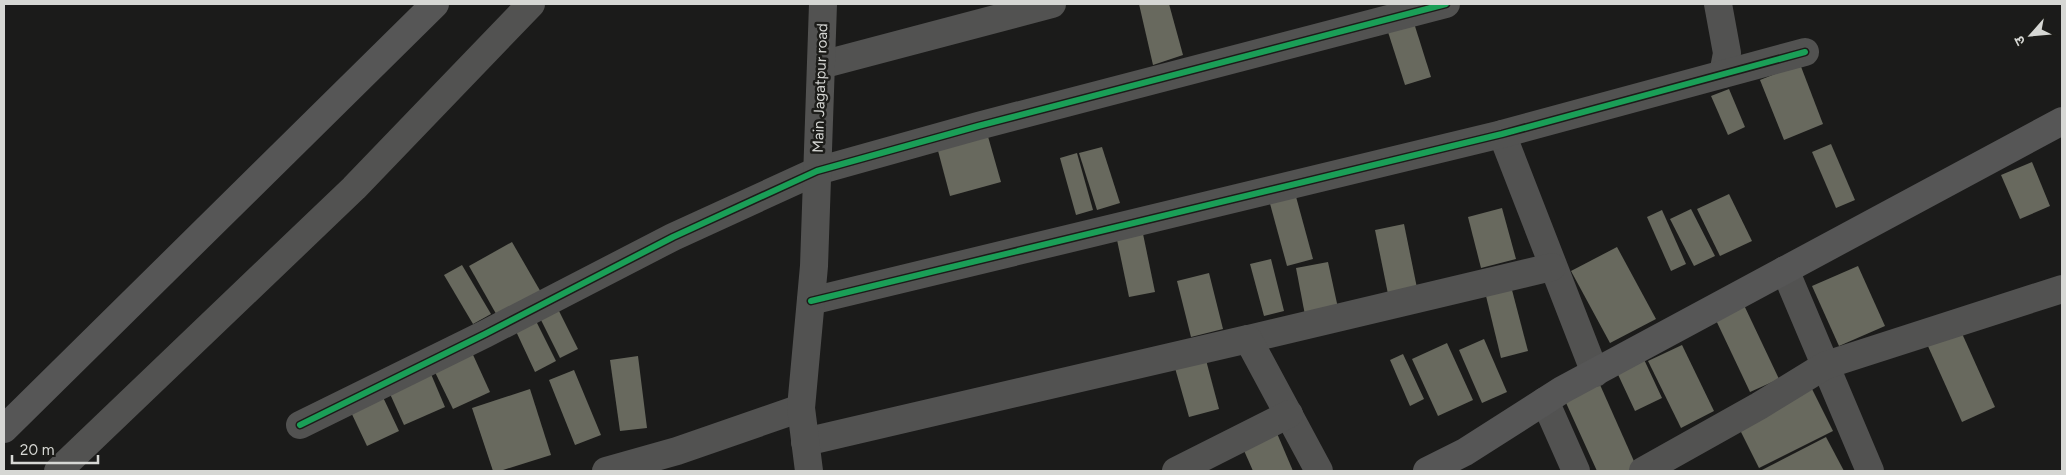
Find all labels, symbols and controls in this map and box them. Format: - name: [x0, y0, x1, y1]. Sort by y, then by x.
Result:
- north arrow: [2006, 10, 2056, 60]
- street label: Main Jagatpur road: [809, 23, 831, 153]
- text: उ: [2010, 32, 2029, 48]
- scale bar: [12, 432, 99, 464]
- text: 20 m: [20, 441, 54, 459]

